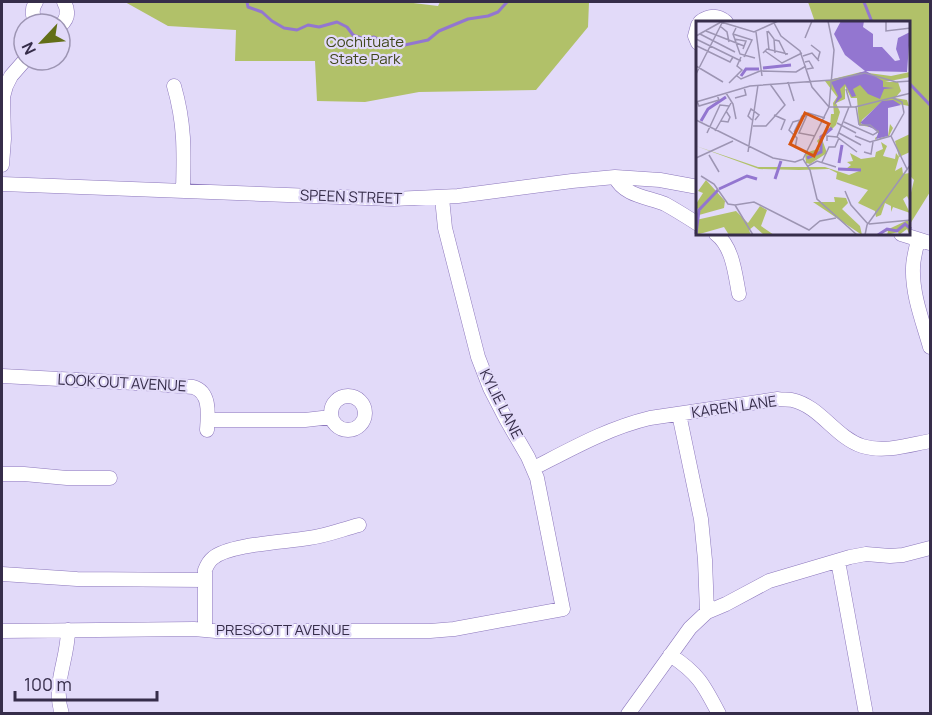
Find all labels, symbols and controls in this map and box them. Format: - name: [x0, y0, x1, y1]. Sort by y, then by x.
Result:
- north arrow: [12, 12, 72, 72]
- inset map: [696, 21, 911, 236]
- park label: Cochituate State Park: [326, 31, 404, 69]
- text: N: [16, 39, 41, 59]
- street label: SPEEN STREET: [299, 184, 403, 209]
- street label: KYLIE LANE: [475, 365, 528, 442]
- street label: LOOK OUT AVENUE: [57, 369, 187, 396]
- street label: KAREN LANE: [690, 390, 778, 423]
- street label: PRESCOTT AVENUE: [216, 619, 350, 640]
- scale bar: [15, 664, 158, 702]
- text: 100 m: [24, 672, 72, 696]

